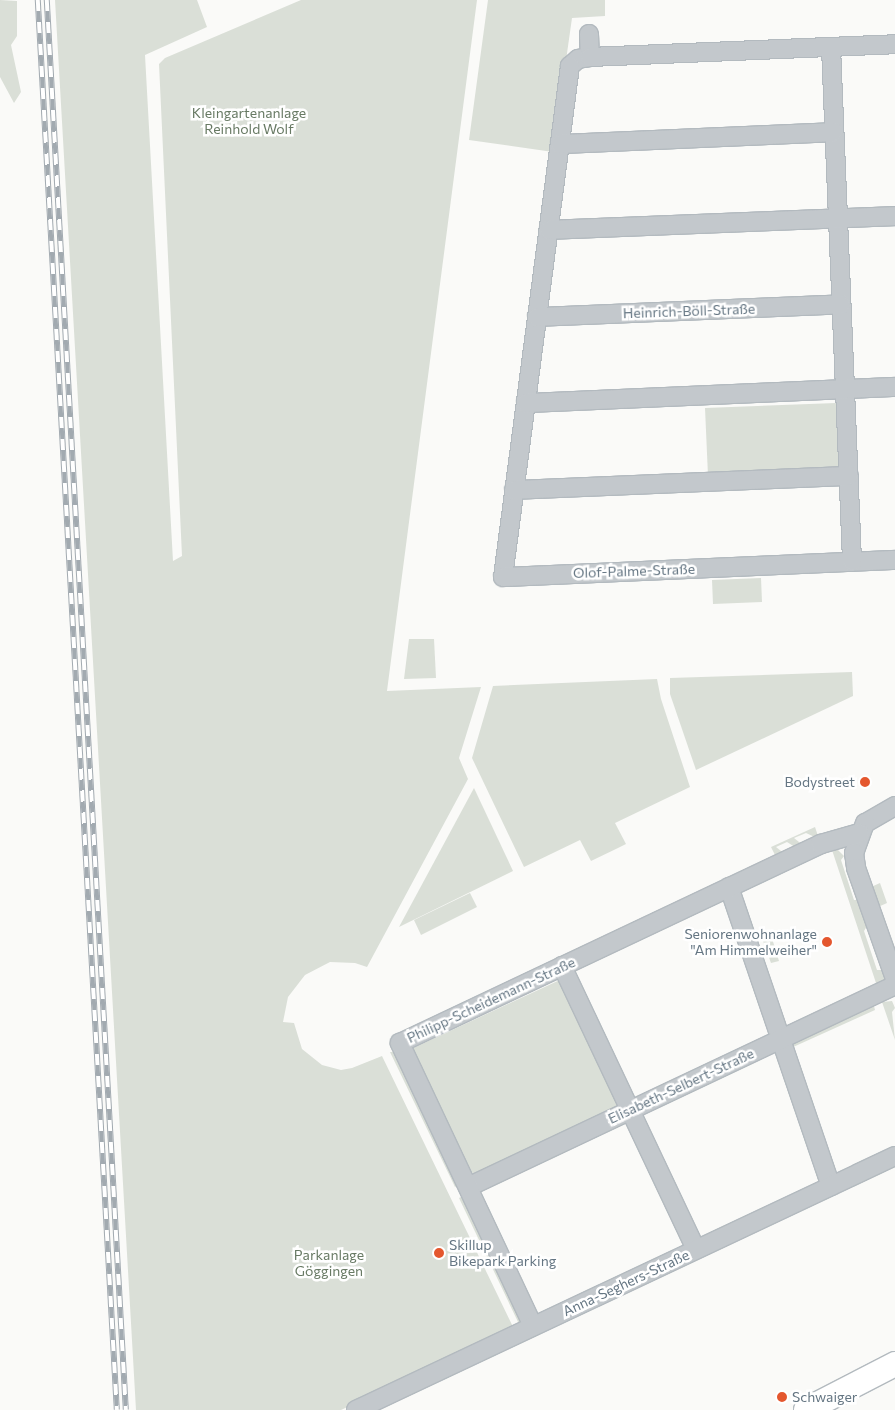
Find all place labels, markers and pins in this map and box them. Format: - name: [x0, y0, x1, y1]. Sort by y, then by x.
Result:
- place label: Bodystreet: [785, 774, 855, 790]
- marker: Bodystreet: [859, 776, 871, 788]
- place label: Seniorenwohnanlage "Am Himmelweiher": [684, 926, 817, 959]
- marker: Seniorenwohnanlage "Am Himmelweiher": [821, 936, 833, 948]
- place label: Skillup Bikepark Parking: [449, 1237, 556, 1270]
- marker: Skillup Bikepark Parking: [433, 1247, 445, 1259]
- place label: Schwaiger: [792, 1389, 857, 1405]
- marker: Schwaiger: [776, 1391, 788, 1403]

